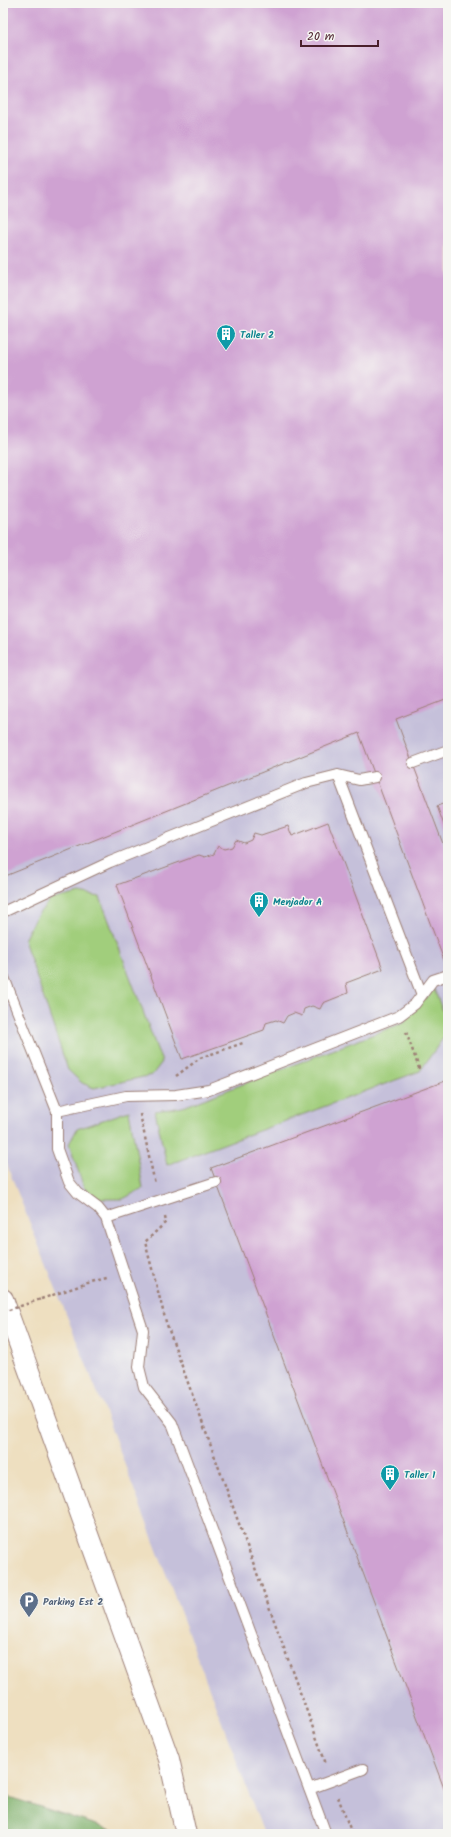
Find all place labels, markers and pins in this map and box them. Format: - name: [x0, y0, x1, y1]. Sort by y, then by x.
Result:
- building icon: Taller 2: [215, 323, 237, 351]
- place label: Taller 2: [240, 327, 274, 343]
- building icon: Menjador A: [248, 890, 270, 918]
- place label: Menjador A: [273, 894, 322, 910]
- building icon: Taller 1: [379, 1463, 401, 1491]
- place label: Taller 1: [404, 1467, 435, 1483]
- parking icon: Parking Est 2: [18, 1590, 40, 1618]
- place label: Parking Est 2: [43, 1594, 103, 1610]

